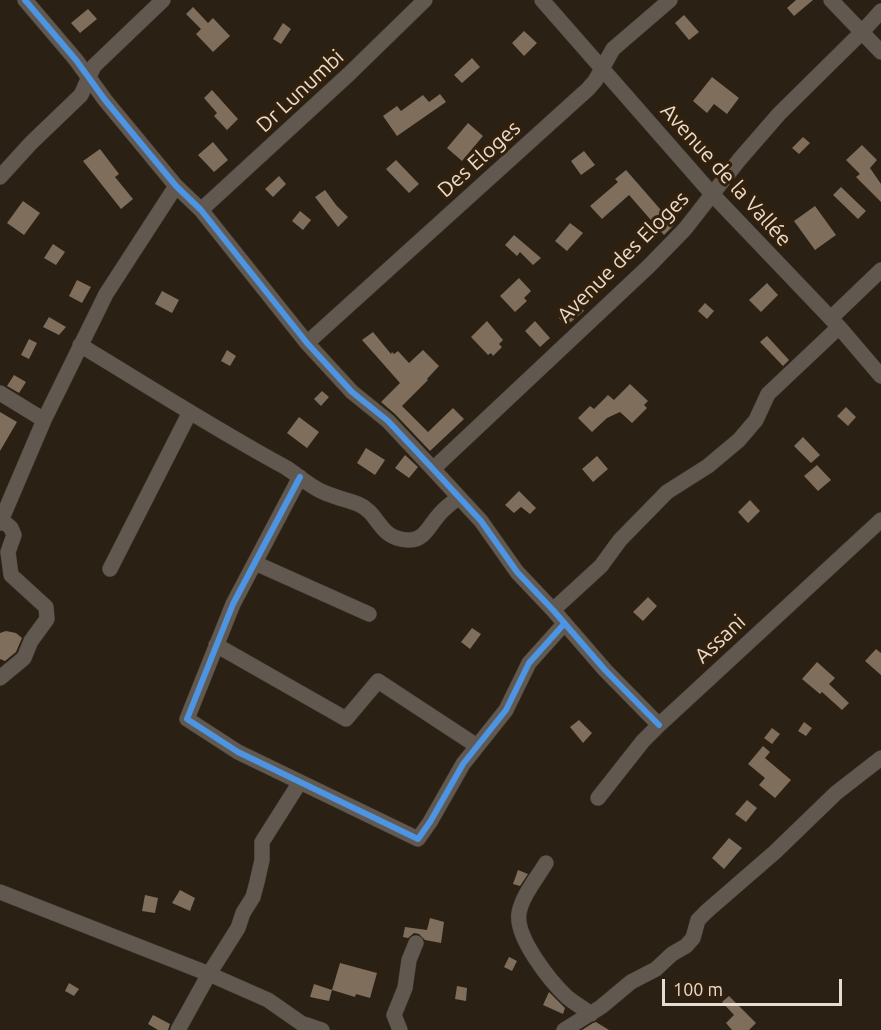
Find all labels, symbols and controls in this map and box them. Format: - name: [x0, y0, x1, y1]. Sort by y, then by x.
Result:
- street label: Dr Lunumbi: [251, 44, 349, 138]
- street label: Avenue de la Vallée: [655, 98, 797, 252]
- street label: Des Eloges: [432, 115, 526, 203]
- street label: Avenue des Eloges: [552, 186, 694, 328]
- street label: Assani: [689, 609, 751, 669]
- scale bar: [665, 967, 845, 1005]
- text: 100 m: [673, 979, 723, 999]

